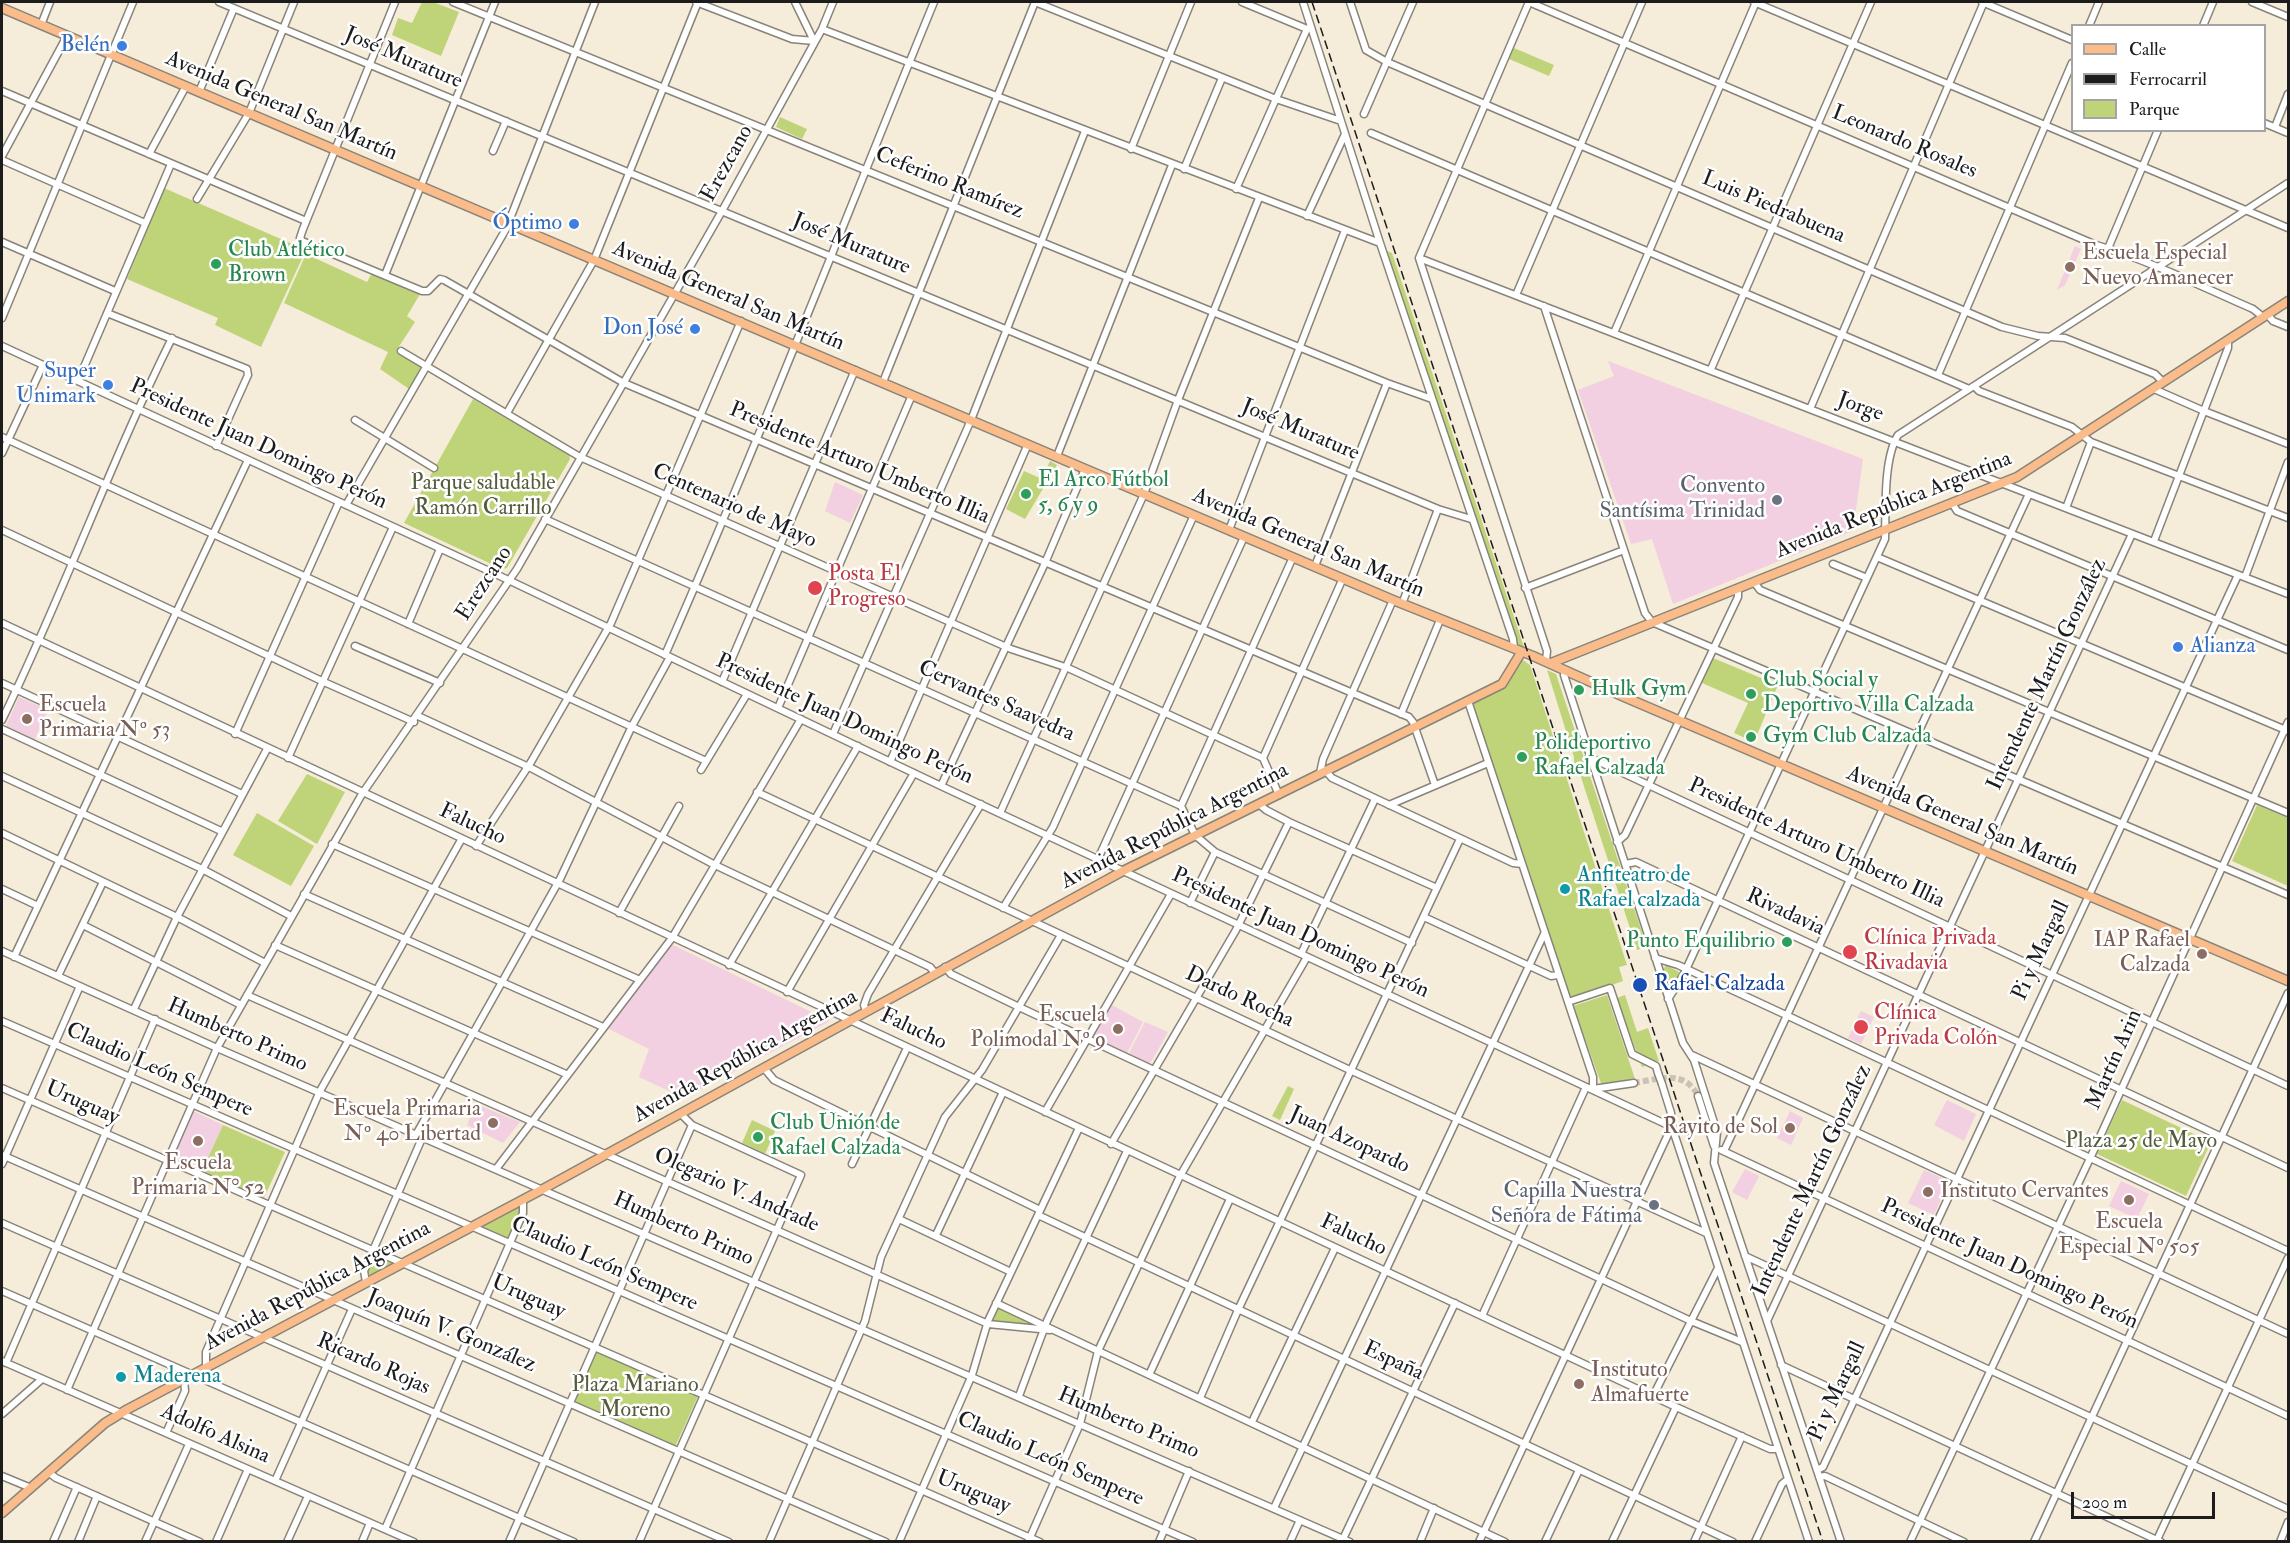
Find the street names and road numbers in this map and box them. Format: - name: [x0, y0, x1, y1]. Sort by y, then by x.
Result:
- street label: José Murature: [340, 22, 466, 96]
- street label: Avenida General San Martín: [161, 46, 401, 168]
- street label: Leonardo Rosales: [1827, 101, 1981, 185]
- street label: Erezcano: [696, 121, 760, 207]
- street label: Ceferino Ramírez: [871, 142, 1027, 226]
- street label: Luis Piedrabuena: [1697, 166, 1849, 250]
- street label: José Murature: [788, 208, 914, 282]
- street label: Avenida General San Martín: [608, 236, 848, 358]
- street label: Presidente Juan Domingo Perón: [125, 374, 391, 516]
- street label: Jorge: [1833, 388, 1887, 428]
- street label: José Murature: [1237, 394, 1363, 468]
- street label: Presidente Arturo Umberto Illia: [725, 397, 993, 531]
- street label: Avenida República Argentina: [1772, 447, 2016, 565]
- street label: Centenario de Mayo: [648, 459, 820, 555]
- street label: Avenida General San Martín: [1188, 483, 1428, 605]
- street label: Erezcano: [451, 542, 519, 626]
- street label: Intendente Martín González: [1983, 555, 2113, 795]
- street label: Presidente Juan Domingo Perón: [711, 649, 977, 791]
- street label: Cervantes Saavedra: [914, 656, 1078, 748]
- street label: Avenida República Argentina: [1057, 758, 1293, 896]
- street label: Avenida General San Martín: [1842, 761, 2082, 883]
- street label: Presidente Arturo Umberto Illia: [1684, 773, 1948, 915]
- street label: Falucho: [435, 798, 509, 852]
- street label: Presidente Juan Domingo Perón: [1167, 863, 1433, 1005]
- street label: Rivadavia: [1741, 883, 1829, 943]
- street label: Pi y Margall: [2007, 897, 2077, 1005]
- street label: Dardo Rocha: [1181, 961, 1297, 1035]
- street label: Avenida República Argentina: [629, 984, 863, 1130]
- street label: Humberto Primo: [163, 993, 311, 1079]
- street label: Falucho: [876, 1003, 950, 1057]
- street label: Martín Arin: [2081, 1006, 2149, 1114]
- street label: Claudio León Sempere: [61, 1018, 257, 1124]
- street label: Intendente Martín González: [1748, 1061, 1878, 1301]
- street label: Uruguay: [41, 1076, 123, 1132]
- street label: Juan Azopardo: [1285, 1102, 1413, 1180]
- street label: Olegario V. Andrade: [649, 1143, 823, 1239]
- street label: Humberto Primo: [609, 1187, 757, 1273]
- street label: Presidente Juan Domingo Perón: [1876, 1194, 2142, 1336]
- street label: Falucho: [1316, 1209, 1390, 1263]
- street label: Claudio León Sempere: [506, 1212, 702, 1318]
- street label: Avenida República Argentina: [201, 1216, 435, 1358]
- street label: Uruguay: [487, 1270, 569, 1326]
- street label: Joaquín V. González: [362, 1284, 540, 1380]
- street label: Ricardo Rojas: [312, 1328, 434, 1402]
- street label: España: [1358, 1337, 1428, 1387]
- street label: Pi y Margall: [1803, 1338, 1873, 1446]
- street label: Humberto Primo: [1053, 1382, 1203, 1466]
- street label: Adolfo Alsina: [156, 1399, 274, 1471]
- street label: Claudio León Sempere: [952, 1407, 1148, 1513]
- street label: Uruguay: [932, 1466, 1014, 1520]

